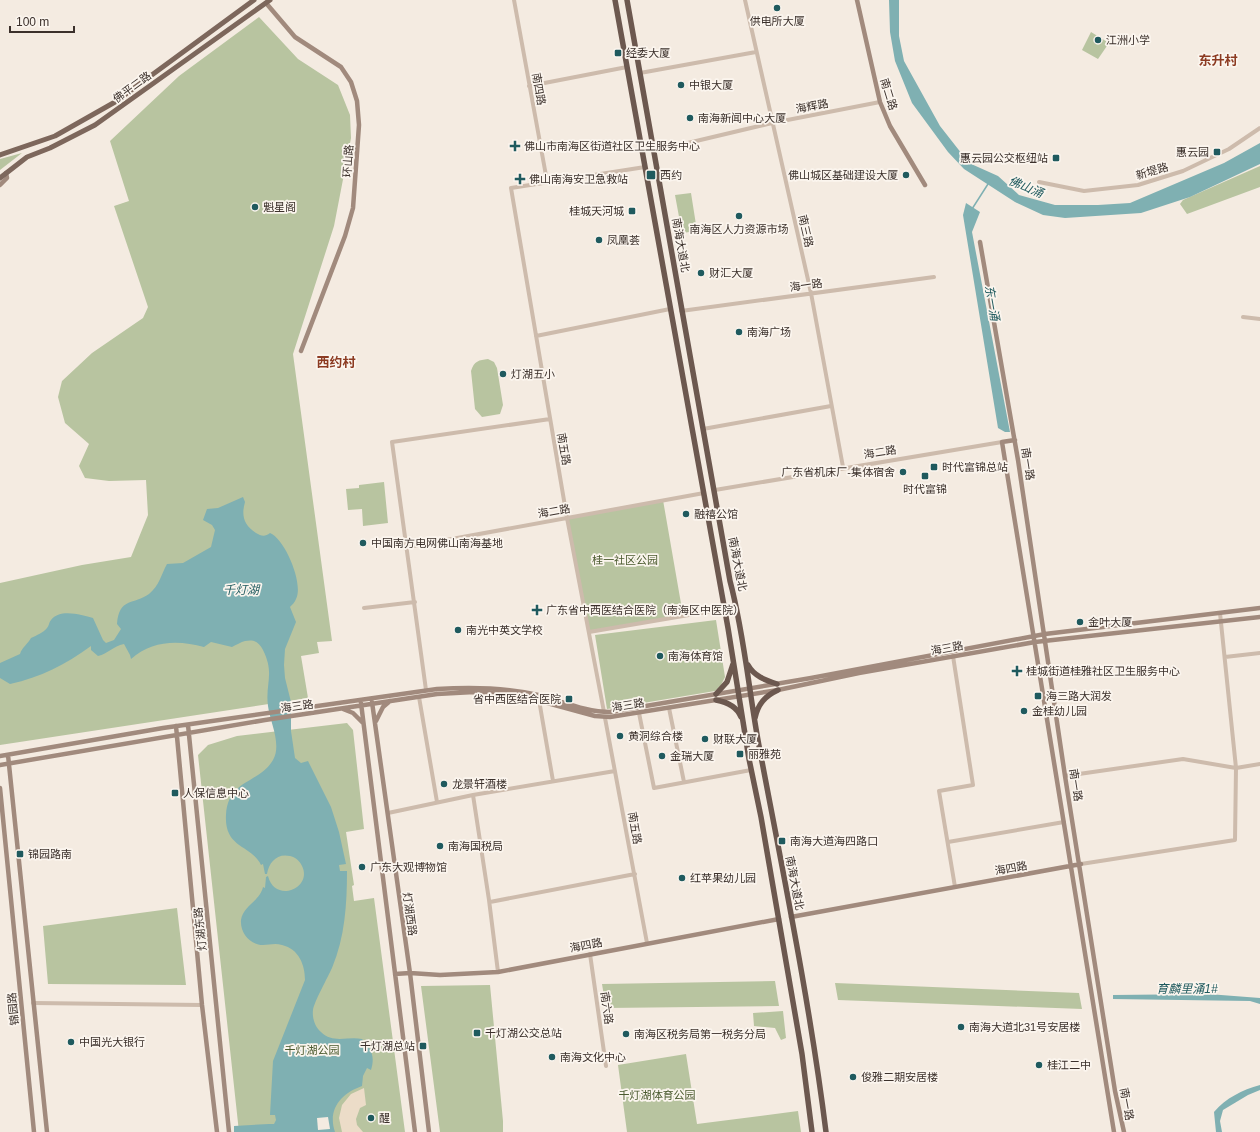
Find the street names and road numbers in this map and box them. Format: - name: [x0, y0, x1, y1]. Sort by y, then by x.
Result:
- street label: 佛平二路: [111, 69, 153, 105]
- street label: 南四路: [530, 72, 548, 106]
- street label: 南二路: [878, 76, 900, 112]
- street label: 海辉路: [795, 97, 829, 115]
- street label: 环山路: [341, 144, 355, 178]
- street label: 新堤路: [1134, 161, 1170, 181]
- street label: 南三路: [796, 214, 816, 248]
- street label: 南海大道北: [670, 217, 692, 273]
- street label: 海一路: [789, 277, 823, 293]
- street label: 南五路: [555, 432, 573, 466]
- street label: 海二路: [863, 443, 897, 461]
- street label: 南一路: [1019, 447, 1037, 481]
- street label: 海二路: [537, 502, 571, 520]
- street label: 南海大道北: [727, 536, 749, 592]
- street label: 海三路: [930, 639, 964, 657]
- street label: 海三路: [611, 696, 645, 714]
- street label: 海三路: [280, 698, 314, 714]
- street label: 南一路: [1067, 768, 1085, 802]
- street label: 南五路: [626, 811, 644, 845]
- street label: 南海大道北: [784, 855, 806, 911]
- street label: 海四路: [994, 859, 1028, 877]
- street label: 灯湖西路: [401, 891, 419, 937]
- street label: 灯湖东路: [192, 906, 208, 952]
- street label: 海四路: [569, 936, 603, 954]
- street label: 南六路: [599, 991, 615, 1025]
- street label: 锦园路: [5, 992, 21, 1026]
- street label: 南一路: [1118, 1087, 1136, 1121]

